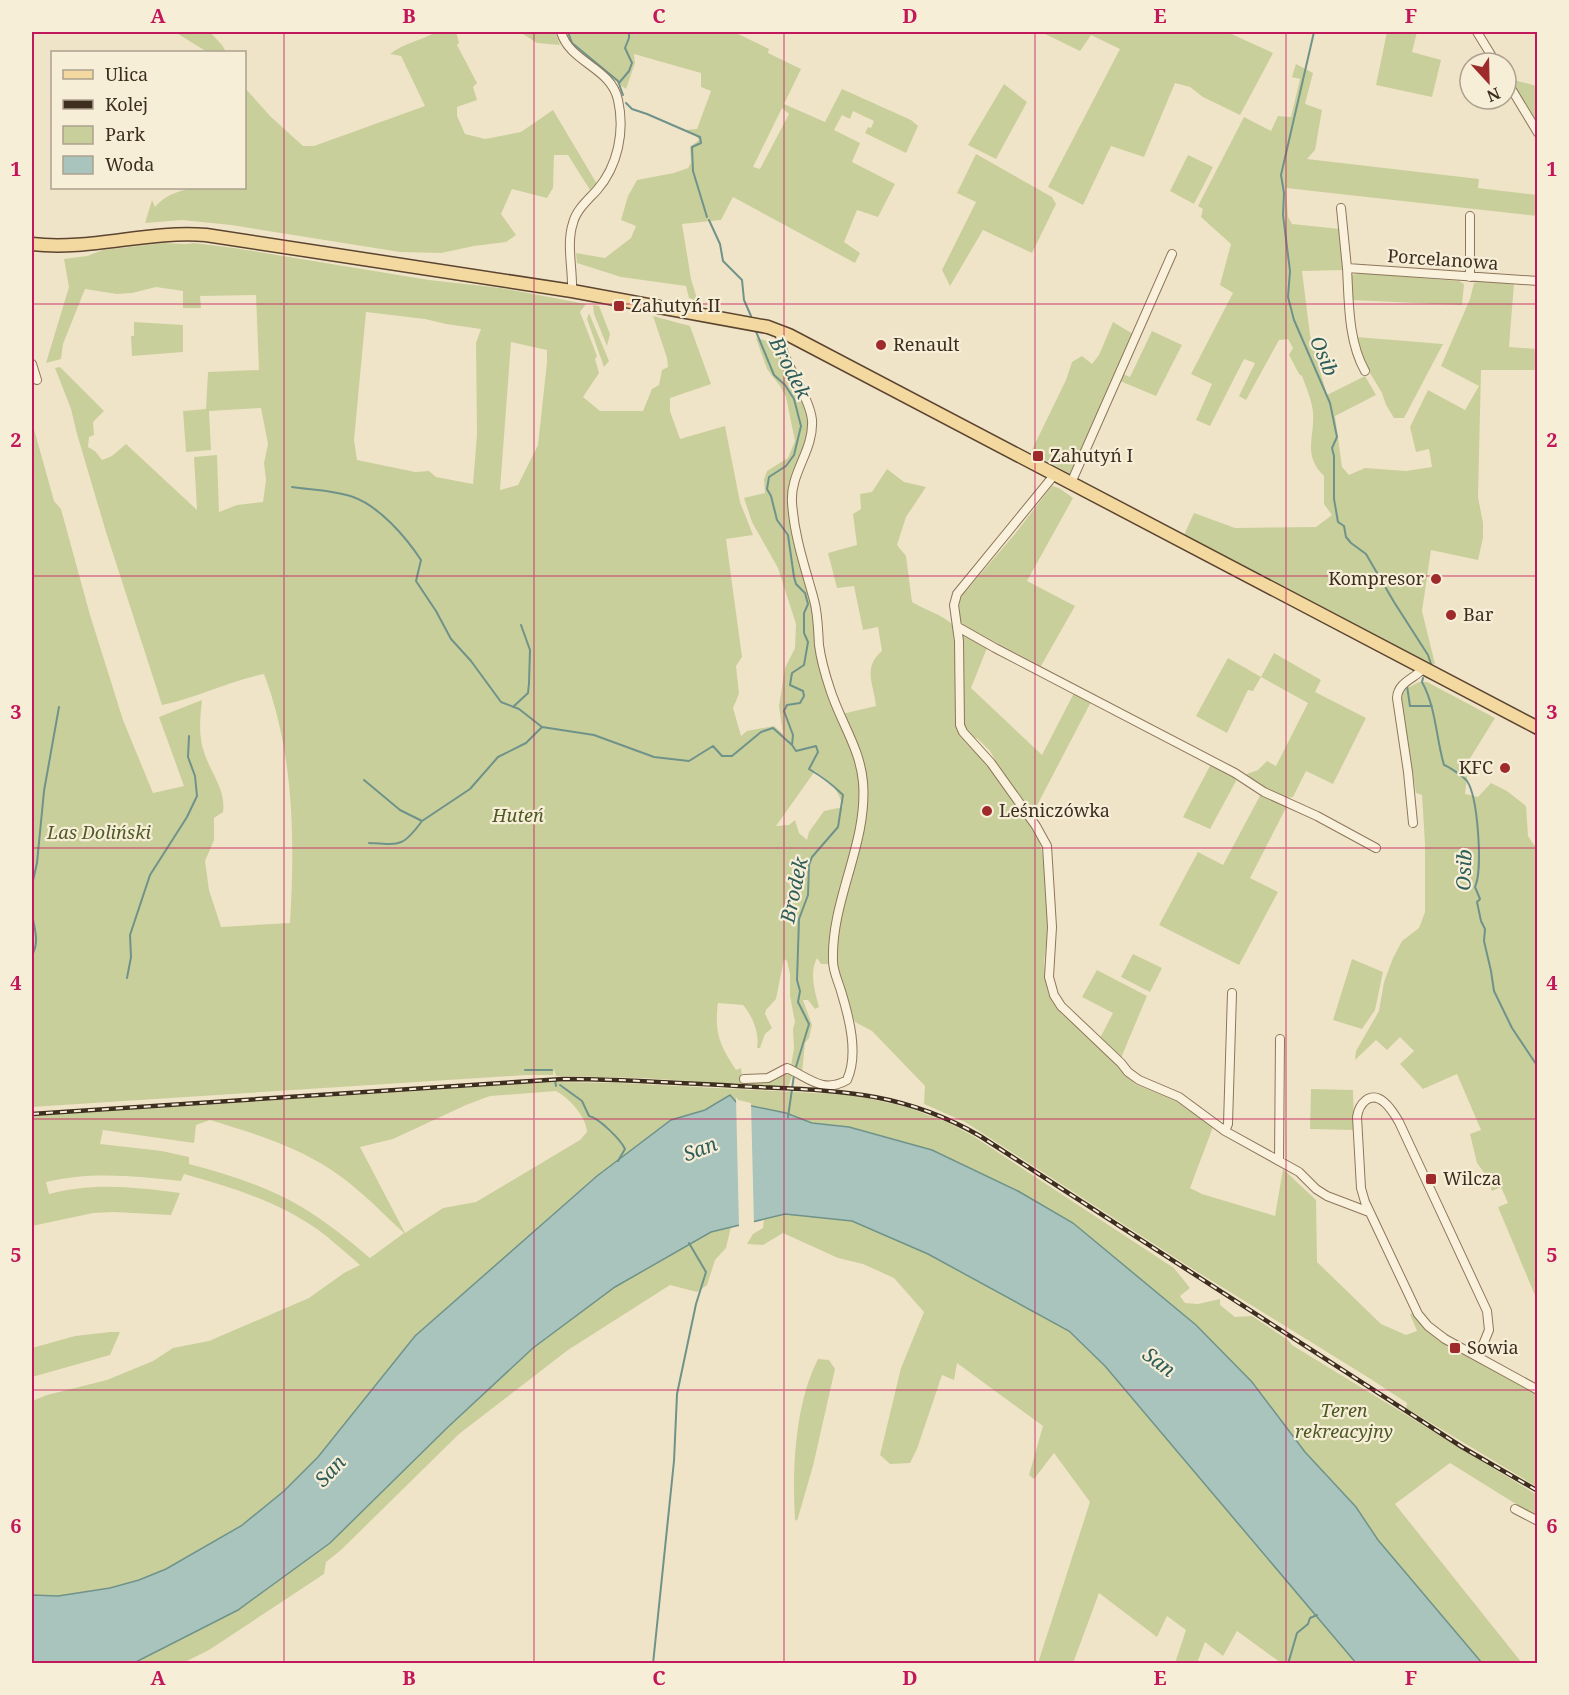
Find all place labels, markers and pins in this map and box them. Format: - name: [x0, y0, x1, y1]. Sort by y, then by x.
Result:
- place label: Zahutyń II: [631, 293, 721, 317]
- marker: Zahutyń II: [612, 299, 626, 313]
- place label: Renault: [893, 332, 960, 356]
- marker: Renault: [874, 338, 888, 352]
- place label: Zahutyń I: [1050, 443, 1133, 467]
- marker: Zahutyń I: [1031, 449, 1045, 463]
- place label: Kompresor: [1328, 566, 1425, 590]
- marker: Kompresor: [1429, 572, 1443, 586]
- place label: Bar: [1463, 602, 1494, 626]
- marker: Bar: [1444, 608, 1458, 622]
- place label: KFC: [1459, 755, 1493, 779]
- marker: KFC: [1498, 761, 1512, 775]
- place label: Leśniczówka: [999, 798, 1110, 822]
- marker: Leśniczówka: [980, 804, 994, 818]
- place label: Wilcza: [1443, 1166, 1501, 1190]
- marker: Wilcza: [1424, 1172, 1438, 1186]
- place label: Sowia: [1467, 1335, 1519, 1359]
- marker: Sowia: [1448, 1341, 1462, 1355]

